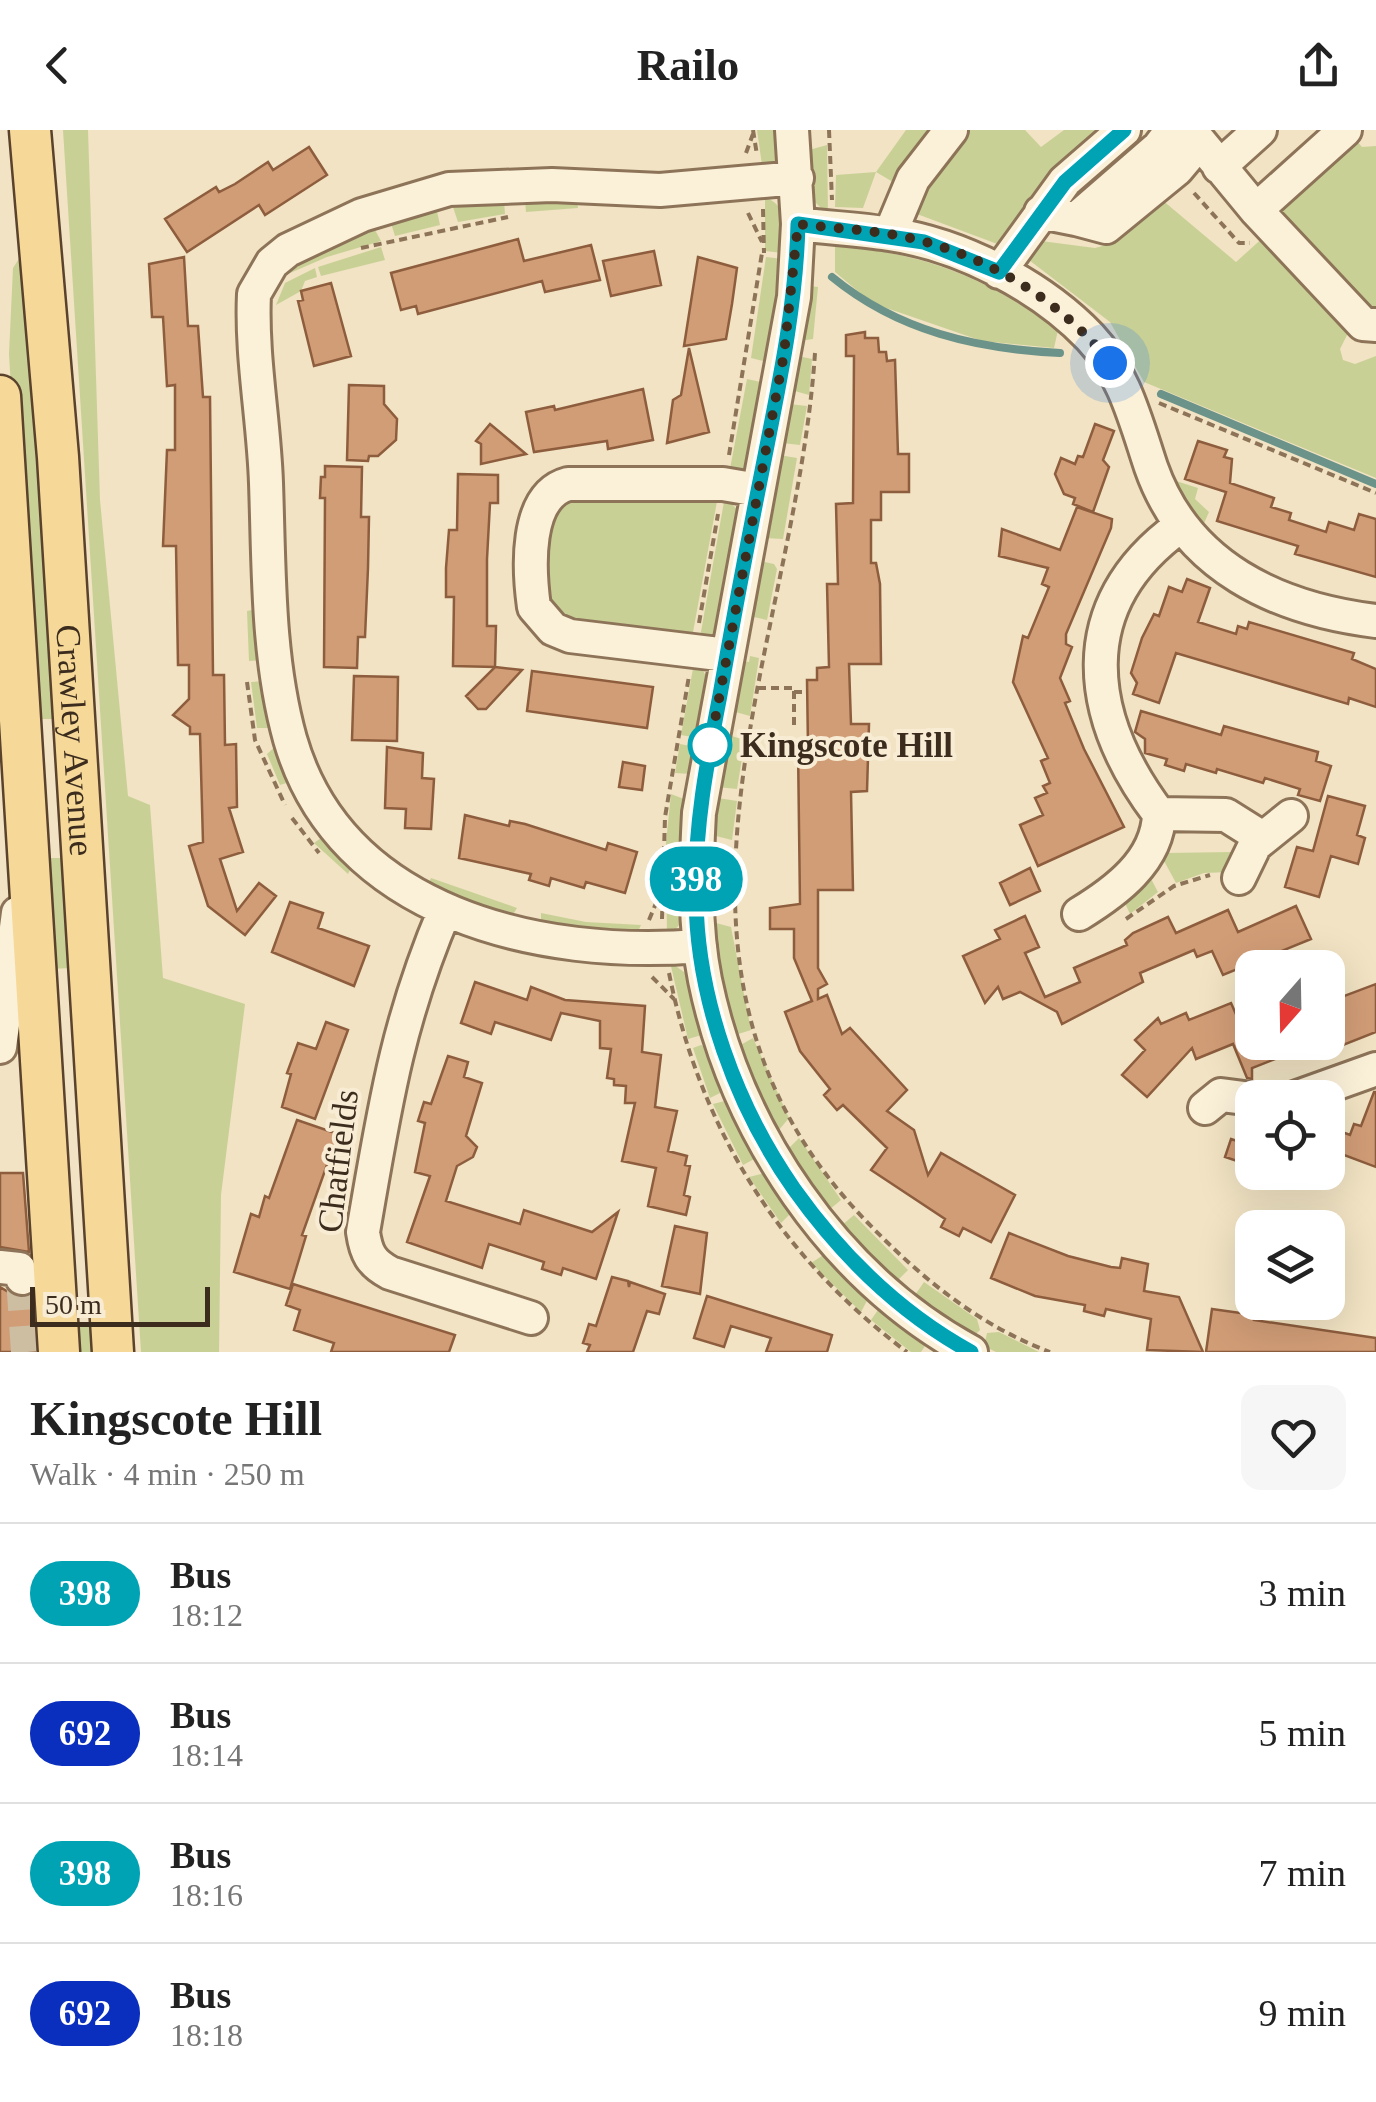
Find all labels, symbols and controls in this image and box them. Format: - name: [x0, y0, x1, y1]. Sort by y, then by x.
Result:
- icon: back: [30, 38, 85, 93]
- icon: share: [1291, 38, 1346, 93]
- text: Railo: [637, 40, 739, 90]
- your location: [1085, 338, 1135, 388]
- street label: Crawley Avenue: [49, 623, 102, 857]
- marker: Kingscote Hill: [689, 724, 731, 766]
- place label: Kingscote Hill: [740, 726, 953, 765]
- line badge: 398: [638, 846, 754, 912]
- text: 398: [670, 860, 722, 899]
- north arrow: [1235, 950, 1345, 1060]
- map controls: [1235, 950, 1345, 1320]
- button: locate: [1235, 1080, 1345, 1190]
- street label: Chatfields: [310, 1087, 366, 1235]
- button: layers: [1235, 1210, 1345, 1320]
- scale bar: [30, 1282, 210, 1326]
- text: 50 m: [45, 1289, 102, 1320]
- button: heart: [1241, 1385, 1346, 1490]
- text: Kingscote Hill: [30, 1392, 322, 1445]
- text: Walk · 4 min · 250 m: [30, 1456, 305, 1492]
- text: Bus: [170, 1554, 231, 1596]
- text: 3 min: [1258, 1572, 1346, 1614]
- text: 398: [59, 1574, 111, 1613]
- text: 18:12: [170, 1597, 243, 1633]
- text: Bus: [170, 1694, 231, 1736]
- text: 5 min: [1258, 1712, 1346, 1754]
- text: 692: [59, 1714, 111, 1753]
- text: 18:14: [170, 1737, 243, 1773]
- text: Bus: [170, 1834, 231, 1876]
- text: 7 min: [1258, 1852, 1346, 1894]
- text: 398: [59, 1854, 111, 1893]
- text: 18:16: [170, 1877, 243, 1913]
- text: Bus: [170, 1974, 231, 2016]
- text: 9 min: [1258, 1992, 1346, 2034]
- text: 692: [59, 1994, 111, 2033]
- text: 18:18: [170, 2017, 243, 2053]

